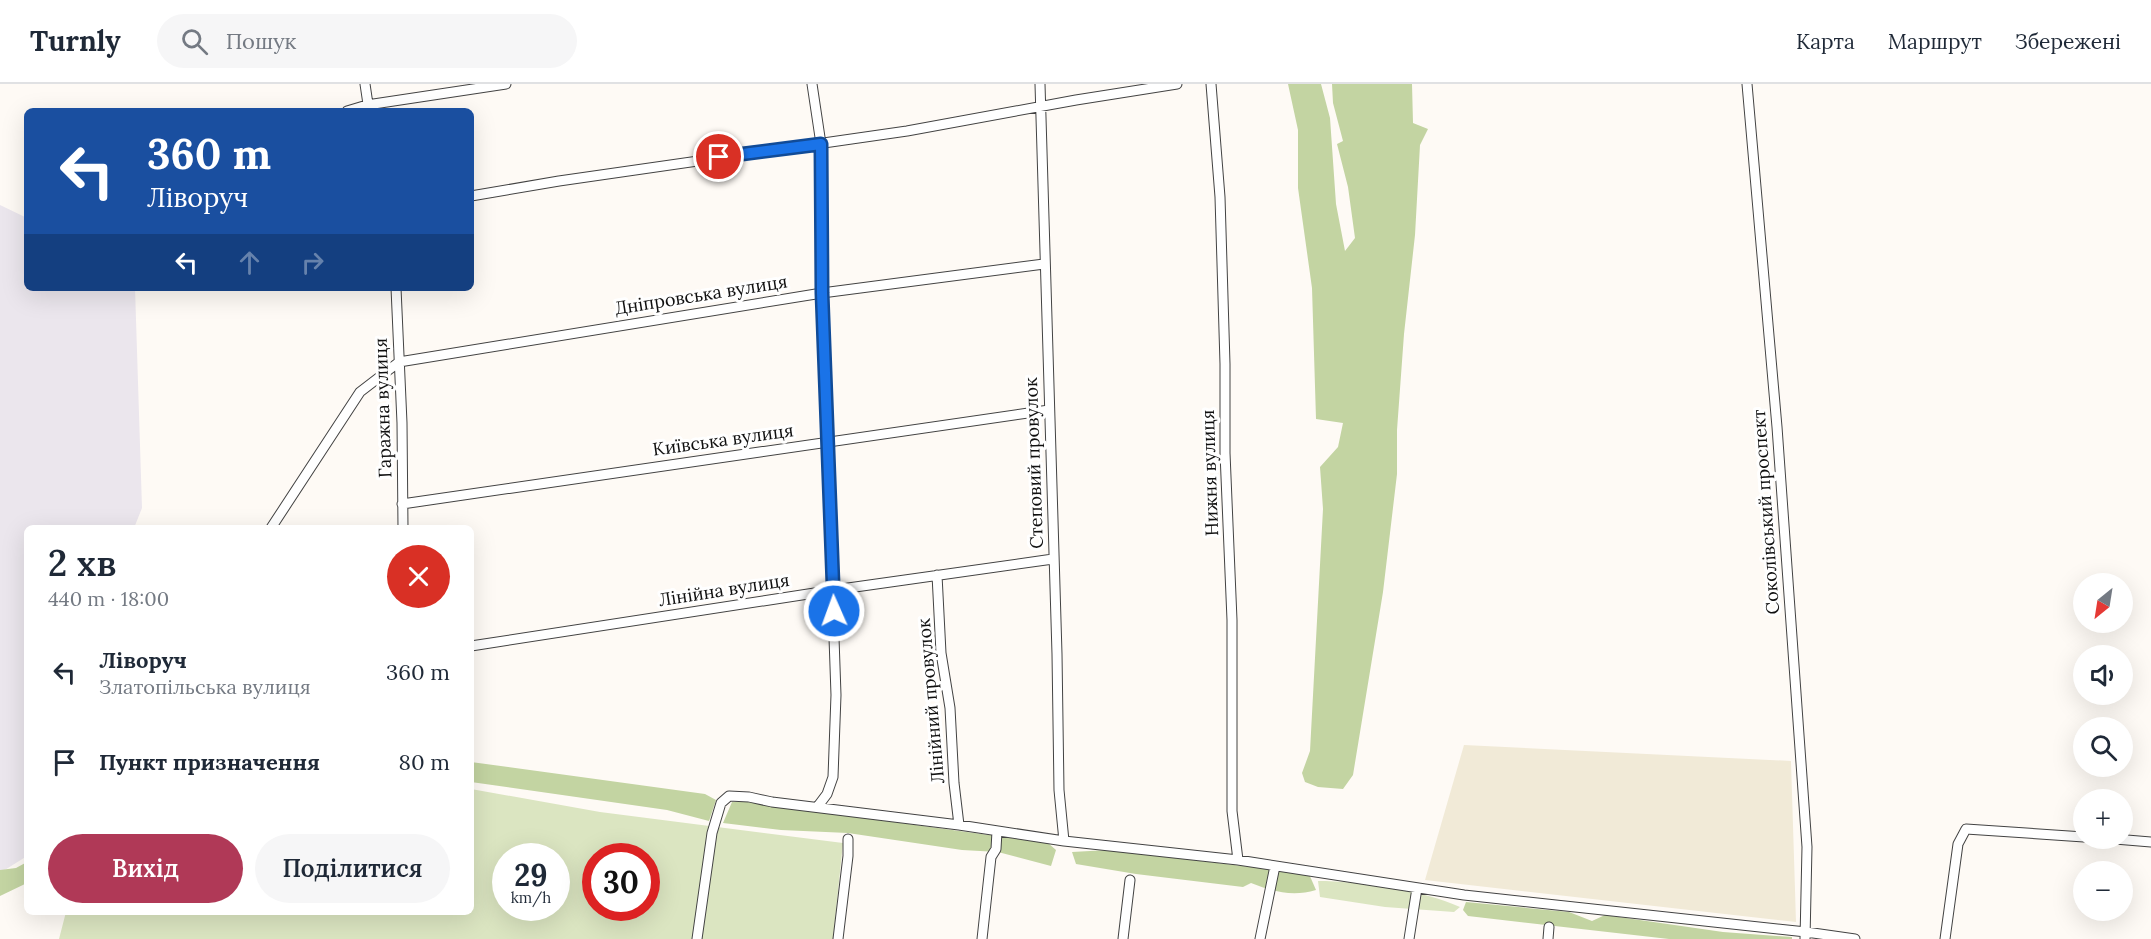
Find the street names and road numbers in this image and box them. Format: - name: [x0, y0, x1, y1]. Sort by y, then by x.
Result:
- street label: Дніпровська вулиця: [613, 270, 789, 320]
- street label: Гаражна вулиця: [369, 338, 396, 478]
- street label: Степовий провулок: [1019, 377, 1048, 549]
- street label: Нижня вулиця: [1196, 409, 1223, 537]
- street label: Соколівський проспект: [1747, 409, 1784, 615]
- street label: Київська вулиця: [651, 418, 795, 461]
- street label: Лінійна вулиця: [657, 568, 791, 611]
- street label: Лінійний провулок: [912, 617, 949, 785]

